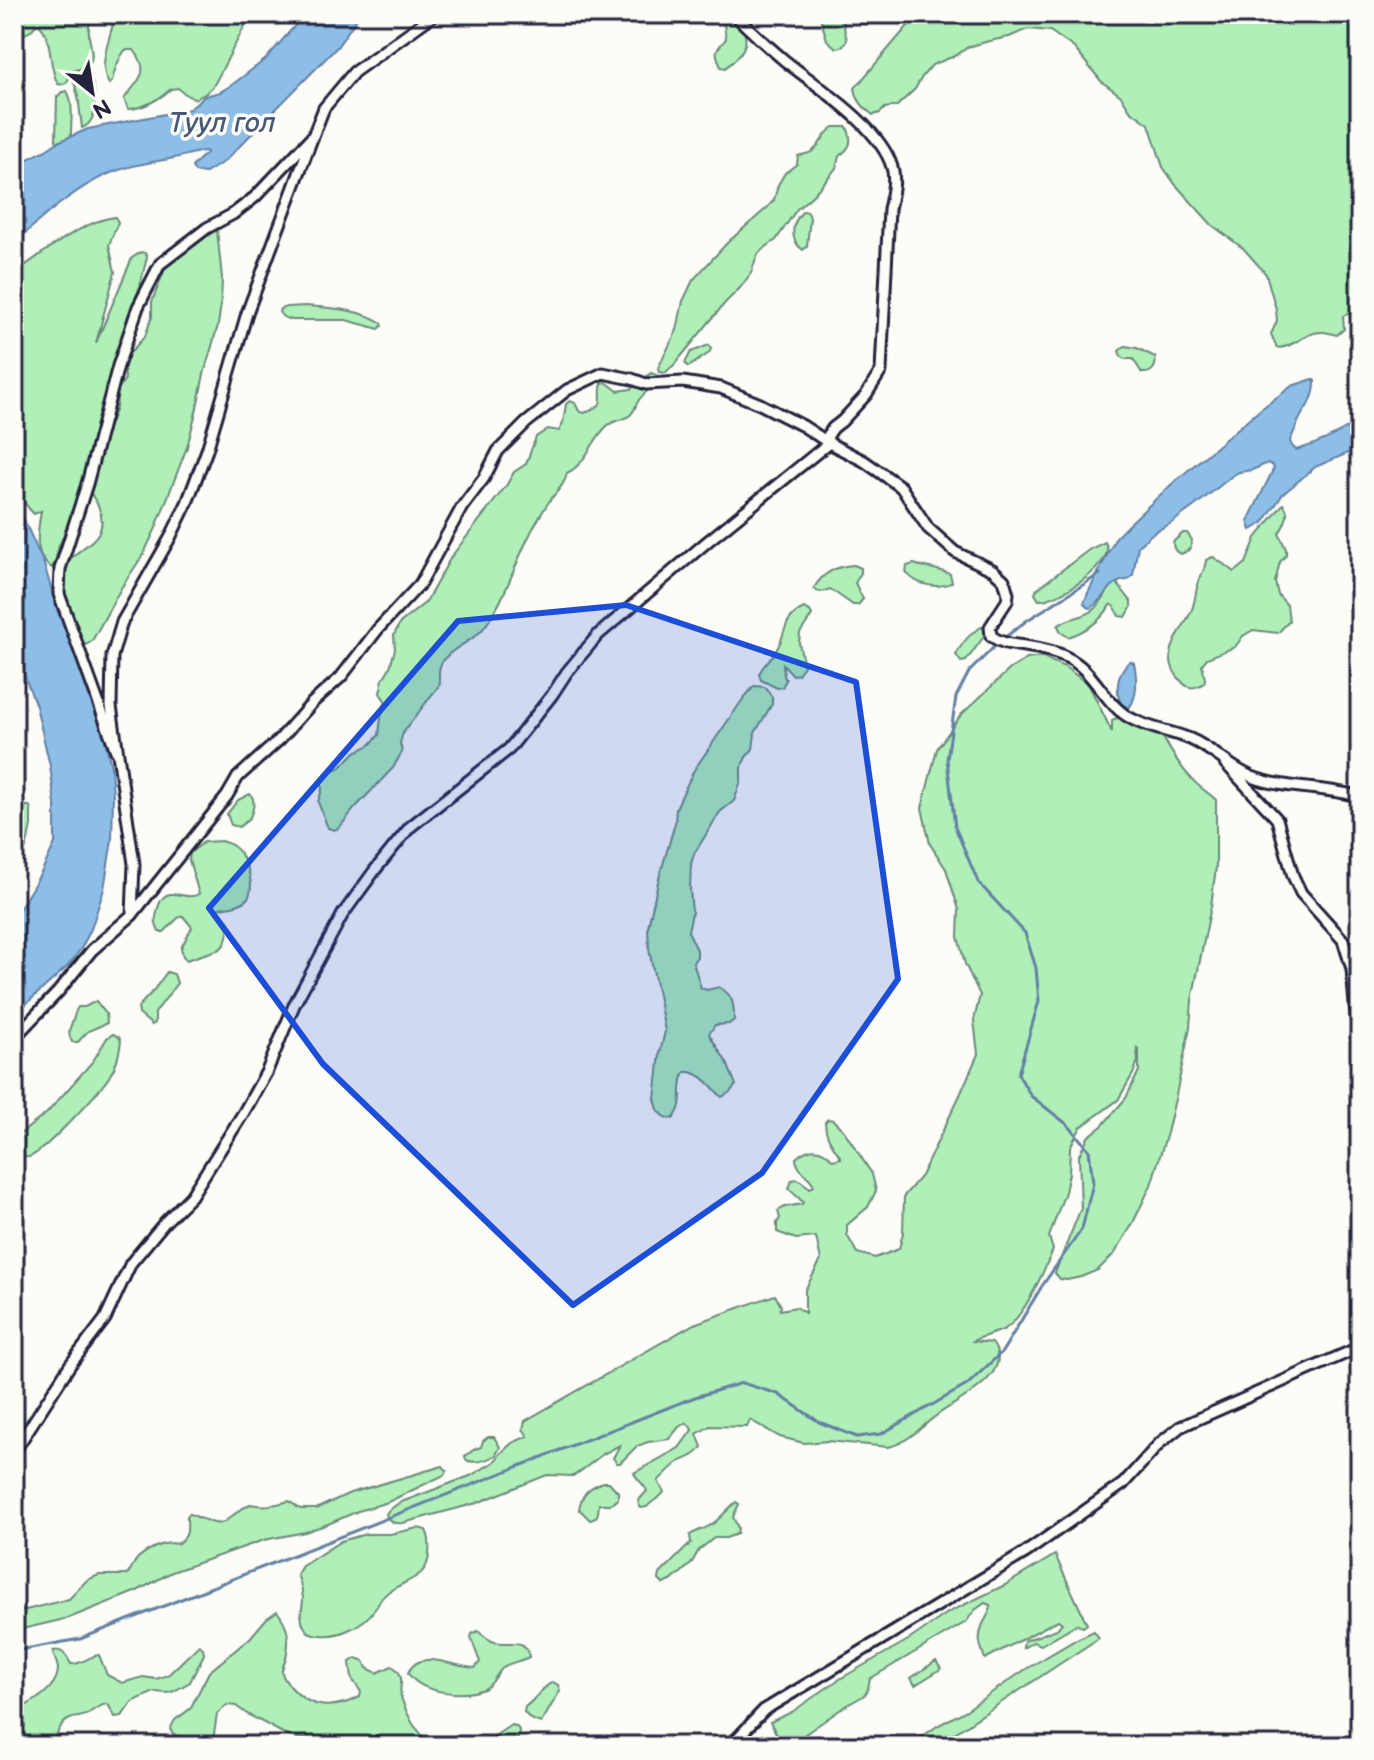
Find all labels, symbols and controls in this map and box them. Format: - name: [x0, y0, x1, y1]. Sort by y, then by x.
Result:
- north arrow: [52, 52, 132, 132]
- text: N: [87, 92, 115, 124]
- water label: Туул гол: [168, 107, 276, 140]

